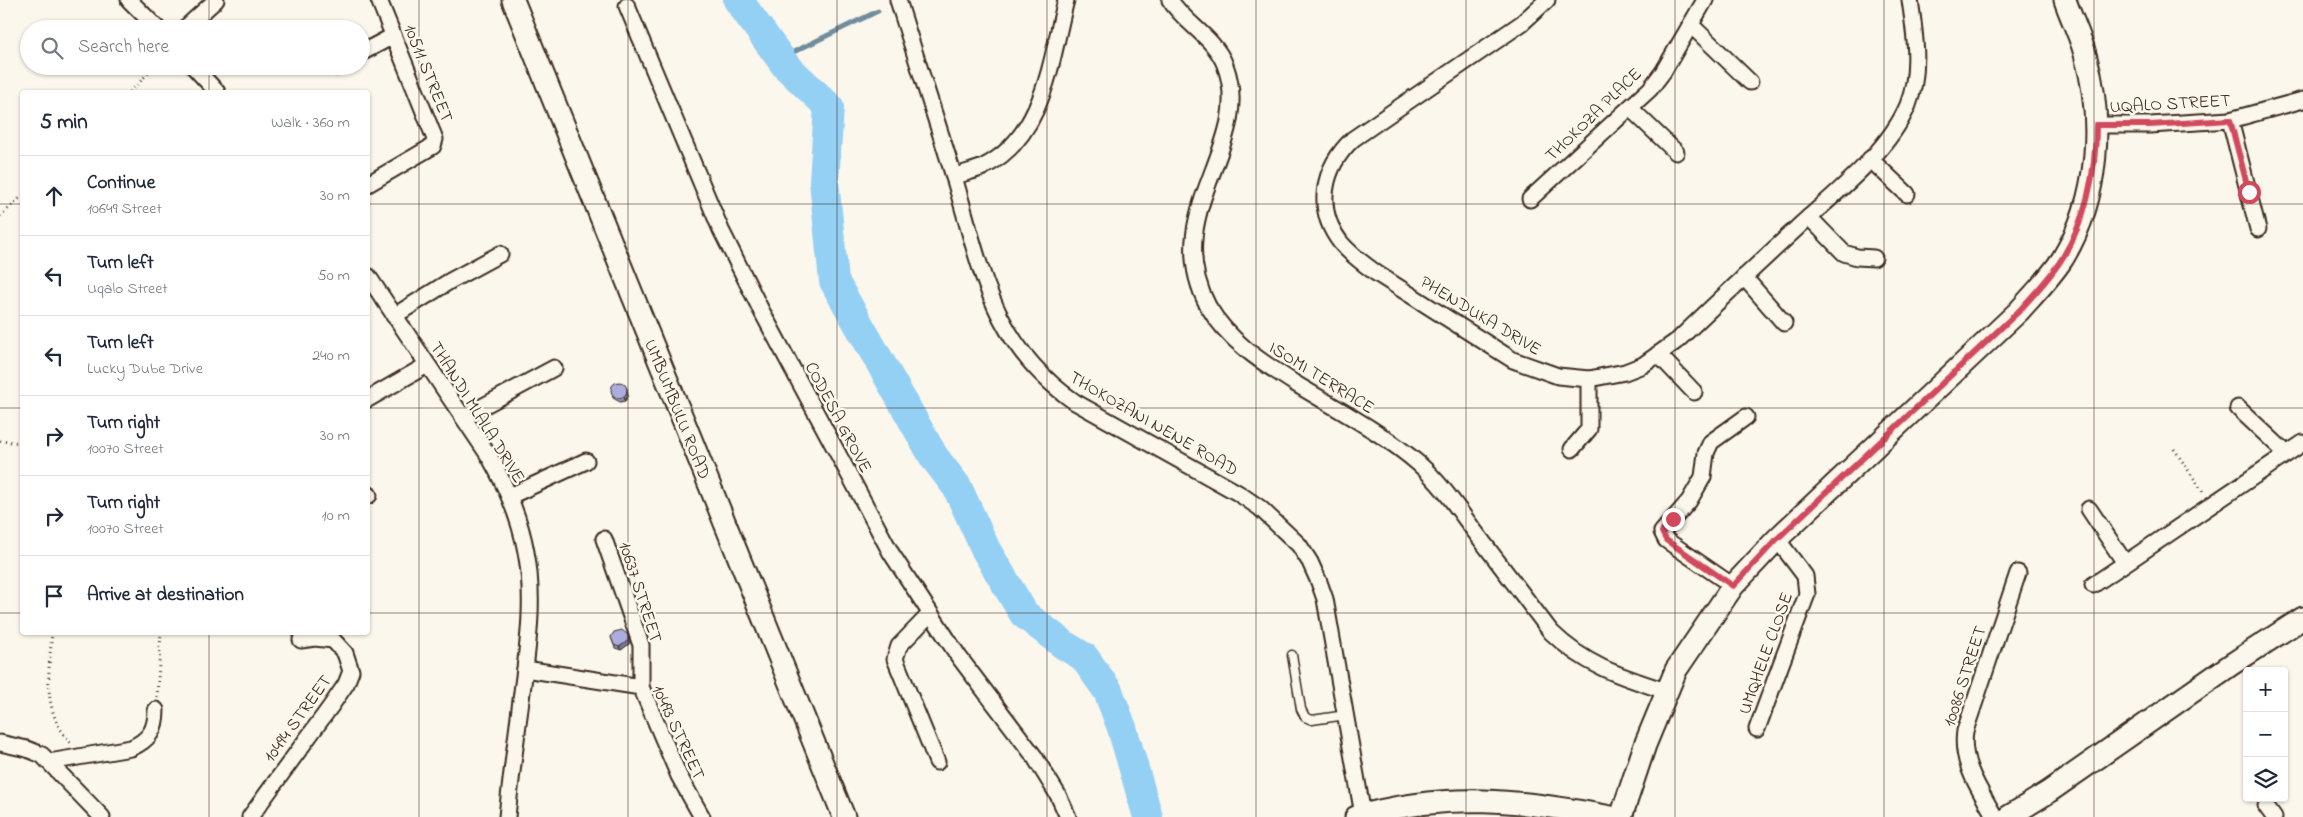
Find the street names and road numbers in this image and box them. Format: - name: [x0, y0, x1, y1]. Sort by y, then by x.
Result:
- street label: 10511 STREET: [396, 21, 459, 127]
- street label: THOKOZA PLACE: [1540, 62, 1649, 169]
- street label: UQALO STREET: [2109, 89, 2231, 121]
- street label: PHENDUKA DRIVE: [1414, 270, 1546, 363]
- street label: UMBUMBULU ROAD: [636, 336, 716, 484]
- street label: ISOMI TERRACE: [1263, 336, 1379, 422]
- street label: THANDI MLALA DRIVE: [422, 337, 530, 489]
- street label: CODESA GROVE: [797, 358, 878, 478]
- street label: THOKOZANI NENE ROAD: [1064, 366, 1242, 484]
- street label: 10637 STREET: [611, 539, 668, 646]
- street label: UMQHELE CLOSE: [1733, 589, 1801, 718]
- street label: 10086 STREET: [1937, 623, 1994, 730]
- street label: 10494 STREET: [258, 670, 339, 768]
- street label: 10493 STREET: [644, 681, 711, 785]

